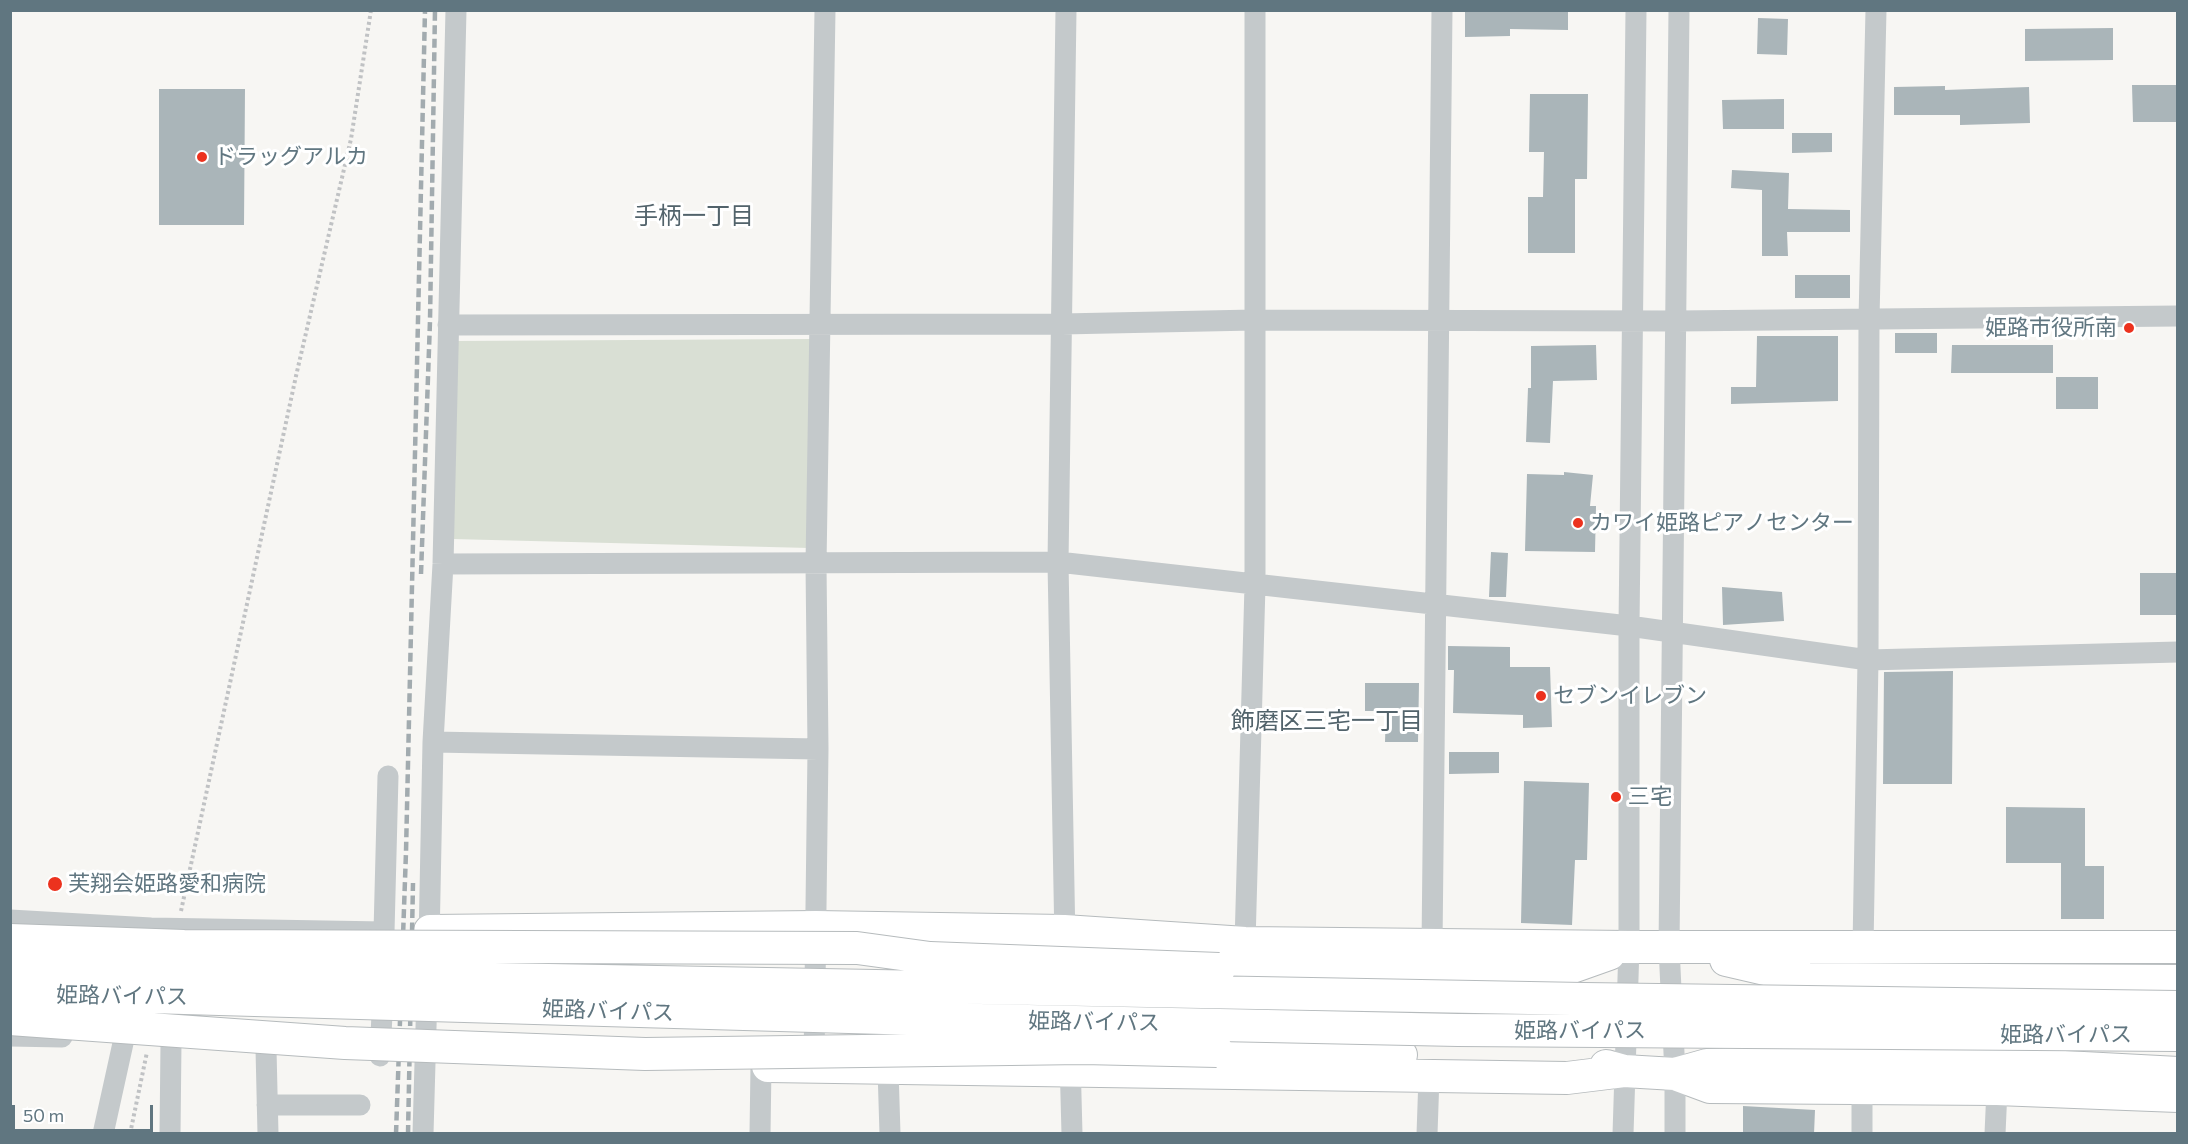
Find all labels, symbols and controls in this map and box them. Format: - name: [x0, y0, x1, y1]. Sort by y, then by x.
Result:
- place label: ドラッグアルカ: [214, 144, 368, 170]
- marker: ドラッグアルカ: [195, 150, 209, 164]
- district label: 手柄一丁目: [634, 202, 754, 230]
- place label: 姫路市役所南: [1985, 315, 2117, 341]
- marker: 姫路市役所南: [2122, 321, 2136, 335]
- place label: カワイ姫路ピアノセンター: [1590, 510, 1854, 536]
- marker: カワイ姫路ピアノセンター: [1571, 516, 1585, 530]
- place label: セブンイレブン: [1553, 683, 1707, 709]
- marker: セブンイレブン: [1534, 689, 1548, 703]
- district label: 飾磨区三宅一丁目: [1231, 707, 1423, 735]
- place label: 三宅: [1628, 784, 1672, 810]
- marker: 三宅: [1609, 790, 1623, 804]
- place label: 芙翔会姫路愛和病院: [68, 871, 266, 897]
- marker: 芙翔会姫路愛和病院: [46, 875, 64, 893]
- street label: 姫路バイパス: [56, 982, 188, 1010]
- street label: 姫路バイパス: [542, 996, 674, 1026]
- street label: 姫路バイパス: [1028, 1008, 1160, 1036]
- street label: 姫路バイパス: [1514, 1018, 1646, 1044]
- street label: 姫路バイパス: [2000, 1022, 2132, 1048]
- scale bar: [15, 1093, 156, 1131]
- text: 50 m: [23, 1104, 64, 1126]

